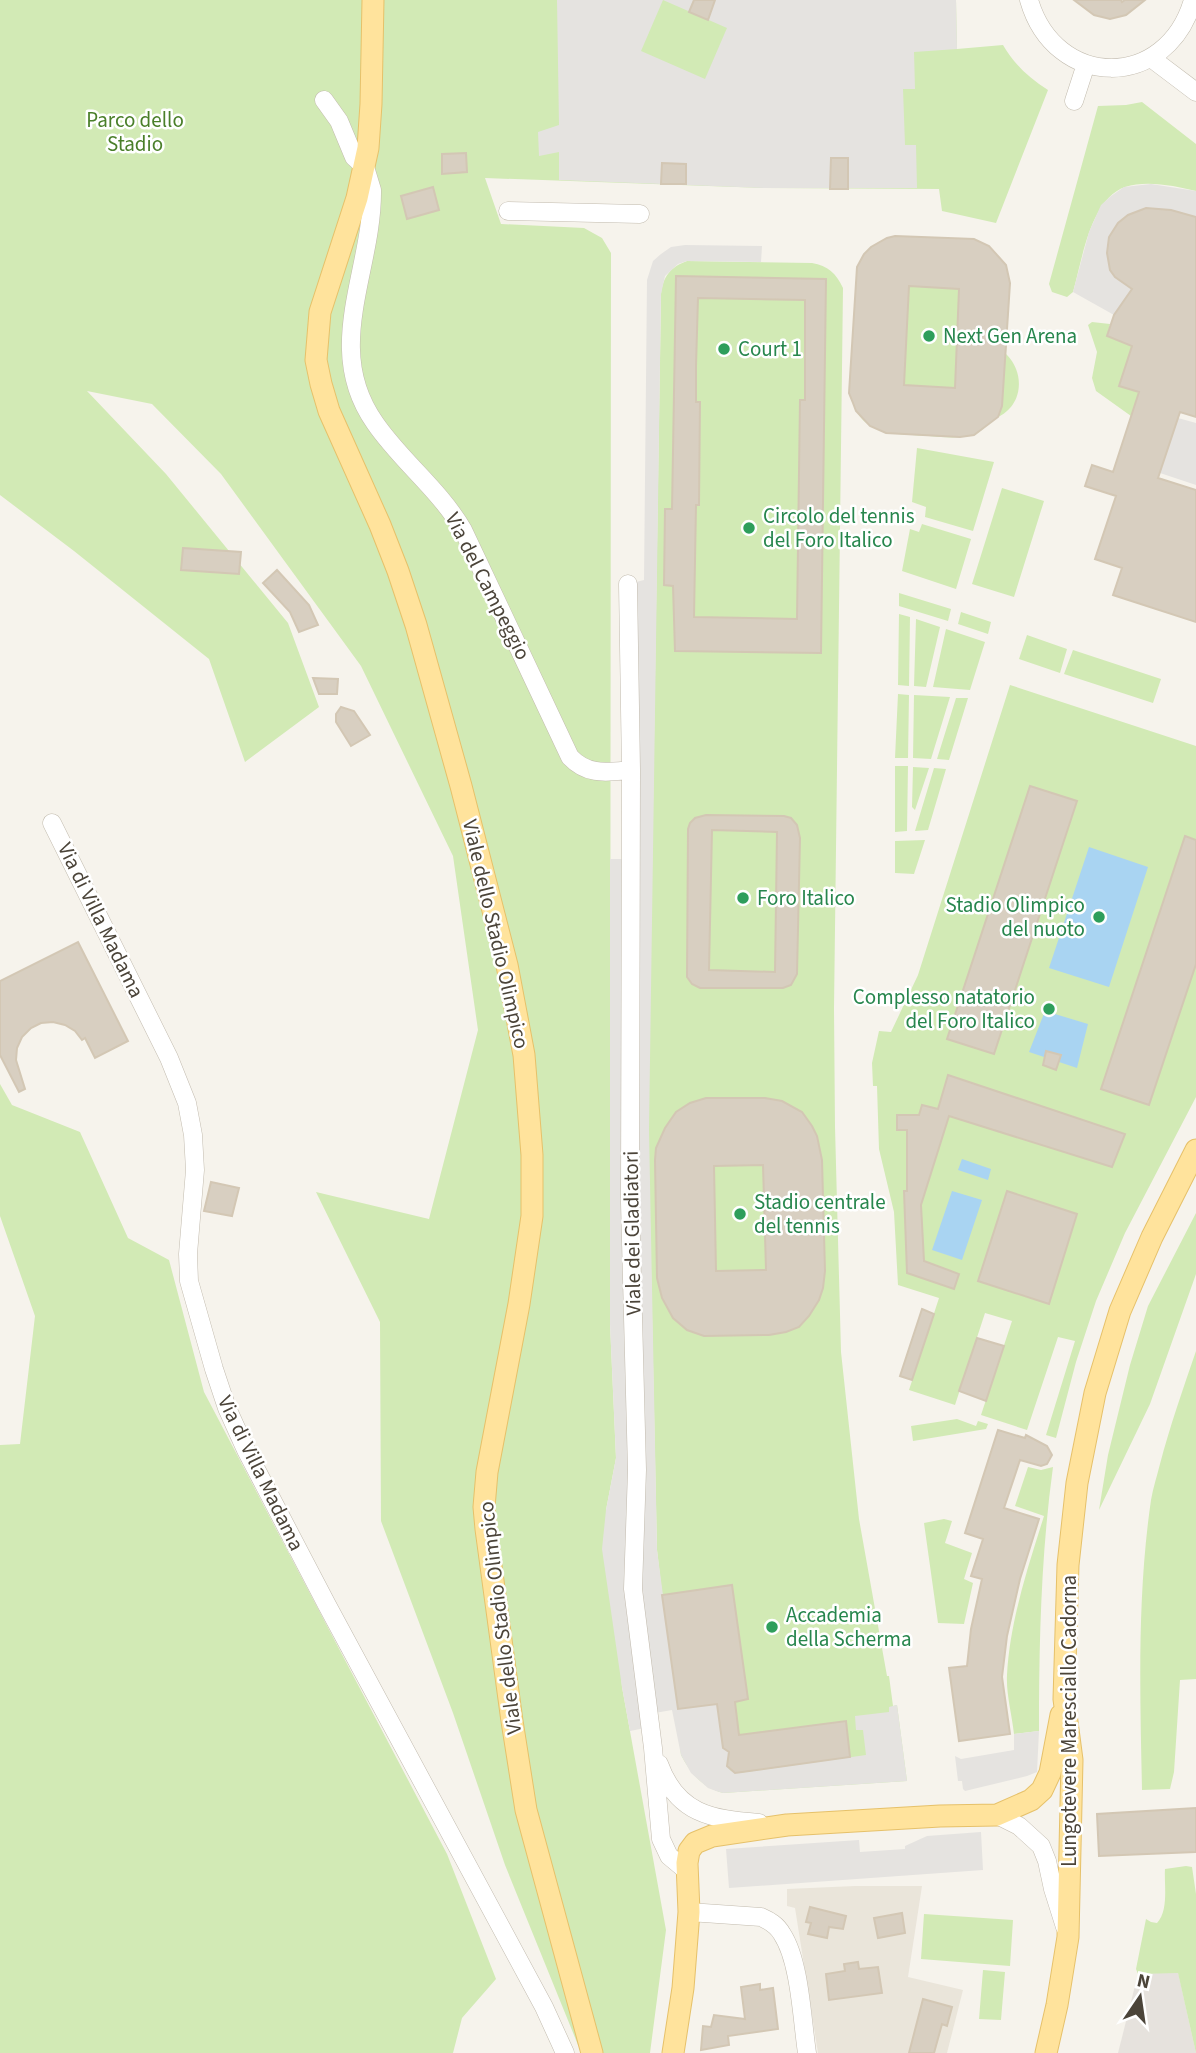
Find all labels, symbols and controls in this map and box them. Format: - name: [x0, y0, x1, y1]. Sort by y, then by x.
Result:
- park label: Parco dello Stadio: [86, 105, 184, 159]
- place label: Next Gen Arena: [943, 321, 1077, 351]
- marker: Next Gen Arena: [921, 328, 937, 344]
- place label: Court 1: [738, 334, 802, 364]
- marker: Court 1: [716, 341, 732, 357]
- place label: Circolo del tennis del Foro Italico: [763, 501, 915, 555]
- street label: Via del Campeggio: [438, 507, 538, 665]
- marker: Circolo del tennis del Foro Italico: [741, 520, 757, 536]
- street label: Viale dello Stadio Olimpico: [455, 816, 537, 1052]
- street label: Via di Villa Madama: [50, 837, 152, 1003]
- place label: Foro Italico: [757, 883, 855, 913]
- marker: Foro Italico: [735, 890, 751, 906]
- place label: Stadio Olimpico del nuoto: [945, 890, 1085, 944]
- marker: Stadio Olimpico del nuoto: [1091, 909, 1107, 925]
- place label: Complesso natatorio del Foro Italico: [853, 982, 1035, 1036]
- marker: Complesso natatorio del Foro Italico: [1041, 1001, 1057, 1017]
- street label: Viale dei Gladiatori: [616, 1150, 648, 1316]
- place label: Stadio centrale del tennis: [754, 1187, 886, 1241]
- marker: Stadio centrale del tennis: [732, 1206, 748, 1222]
- street label: Via di Villa Madama: [210, 1390, 312, 1556]
- street label: Viale dello Stadio Olimpico: [471, 1500, 529, 1736]
- street label: Lungotevere Maresciallo Cadorna: [1054, 1575, 1084, 1867]
- place label: Accademia della Scherma: [786, 1600, 911, 1654]
- marker: Accademia della Scherma: [764, 1619, 780, 1635]
- north arrow: [1105, 1962, 1175, 2032]
- text: N: [1134, 1967, 1153, 1996]

